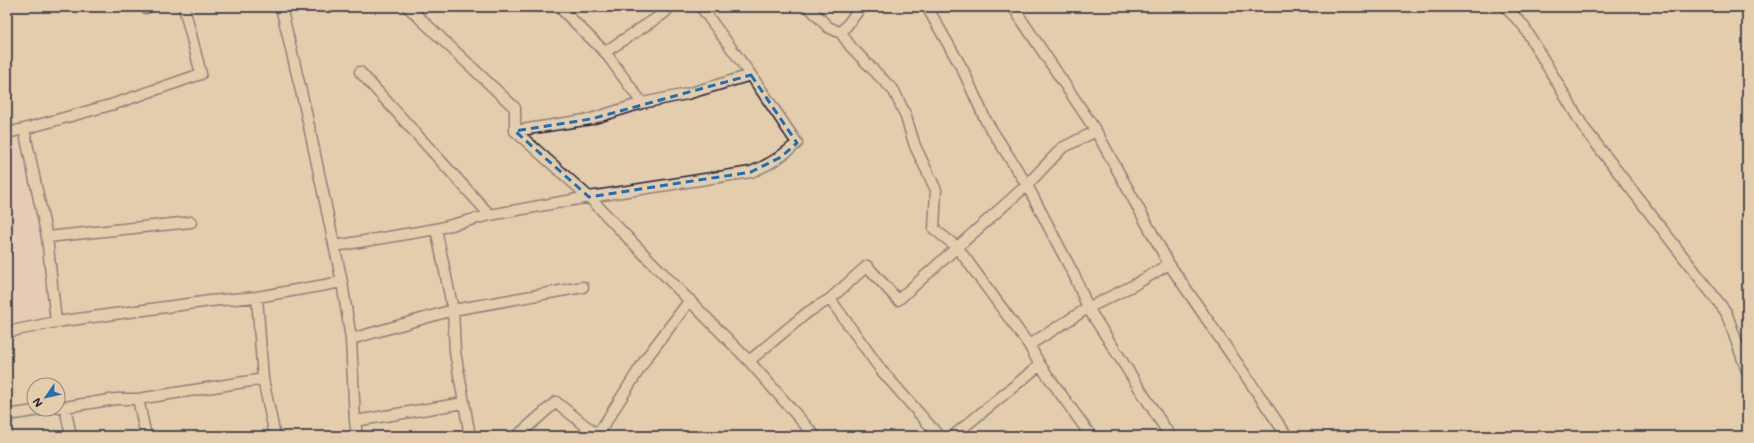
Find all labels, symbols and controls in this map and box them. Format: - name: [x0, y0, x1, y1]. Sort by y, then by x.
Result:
- north arrow: [26, 377, 66, 417]
- text: N: [29, 395, 46, 411]

